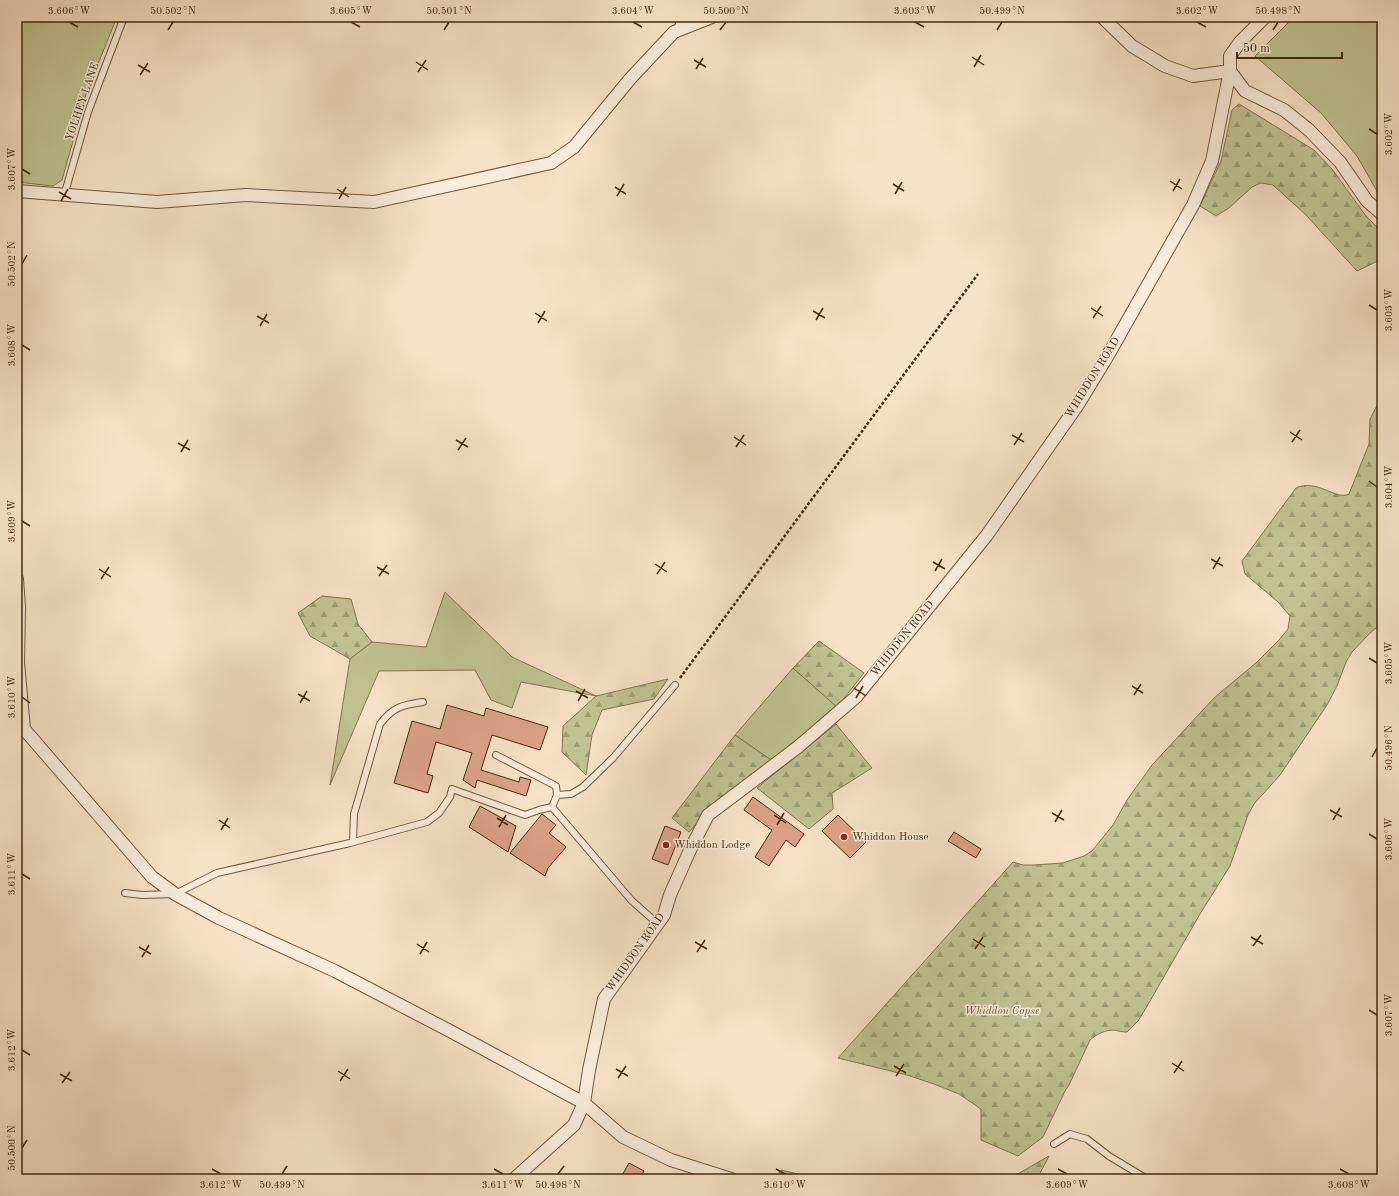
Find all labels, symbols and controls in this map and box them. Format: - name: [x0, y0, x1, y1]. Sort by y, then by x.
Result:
- text: 3.606°W: [48, 6, 91, 16]
- text: 50.502°N: [150, 6, 196, 16]
- text: 3.605°W: [330, 6, 373, 16]
- text: 50.501°N: [426, 6, 472, 16]
- text: 3.604°W: [612, 6, 655, 16]
- text: 50.500°N: [703, 6, 749, 16]
- text: 3.603°W: [894, 6, 937, 16]
- text: 50.499°N: [979, 6, 1025, 16]
- text: 3.602°W: [1176, 6, 1219, 16]
- text: 50.498°N: [1255, 6, 1301, 16]
- scale bar: [1237, 34, 1342, 60]
- text: 50 m: [1243, 42, 1270, 55]
- street label: YOLHEY LANE: [64, 62, 102, 142]
- text: 3.602°W: [1384, 112, 1394, 155]
- text: 3.607°W: [7, 147, 17, 190]
- text: 50.502°N: [7, 241, 17, 287]
- text: 3.603°W: [1384, 288, 1394, 331]
- text: 3.608°W: [7, 323, 17, 366]
- street label: WHIDDON ROAD: [1064, 335, 1123, 420]
- text: 3.604°W: [1384, 465, 1394, 508]
- text: 3.609°W: [7, 499, 17, 542]
- street label: WHIDDON ROAD: [869, 599, 937, 679]
- text: 3.605°W: [1384, 641, 1394, 684]
- text: 3.610°W: [7, 675, 17, 718]
- text: 50.496°N: [1384, 725, 1394, 771]
- text: 3.606°W: [1384, 817, 1394, 860]
- marker: Whiddon House: [839, 832, 849, 842]
- place label: Whiddon House: [852, 832, 929, 843]
- marker: Whiddon Lodge: [661, 840, 671, 850]
- place label: Whiddon Lodge: [674, 840, 750, 851]
- text: 3.611°W: [7, 852, 17, 895]
- street label: WHIDDON ROAD: [605, 911, 667, 994]
- text: 3.607°W: [1384, 993, 1394, 1036]
- park label: Whiddon Copse: [965, 1006, 1040, 1017]
- text: 3.612°W: [7, 1028, 17, 1071]
- text: 50.500°N: [7, 1125, 17, 1171]
- text: 3.612°W: [200, 1180, 243, 1190]
- text: 50.499°N: [259, 1180, 305, 1190]
- text: 3.611°W: [482, 1180, 525, 1190]
- text: 50.498°N: [535, 1180, 581, 1190]
- text: 3.610°W: [764, 1180, 807, 1190]
- text: 3.609°W: [1046, 1180, 1089, 1190]
- text: 3.608°W: [1328, 1180, 1371, 1190]

